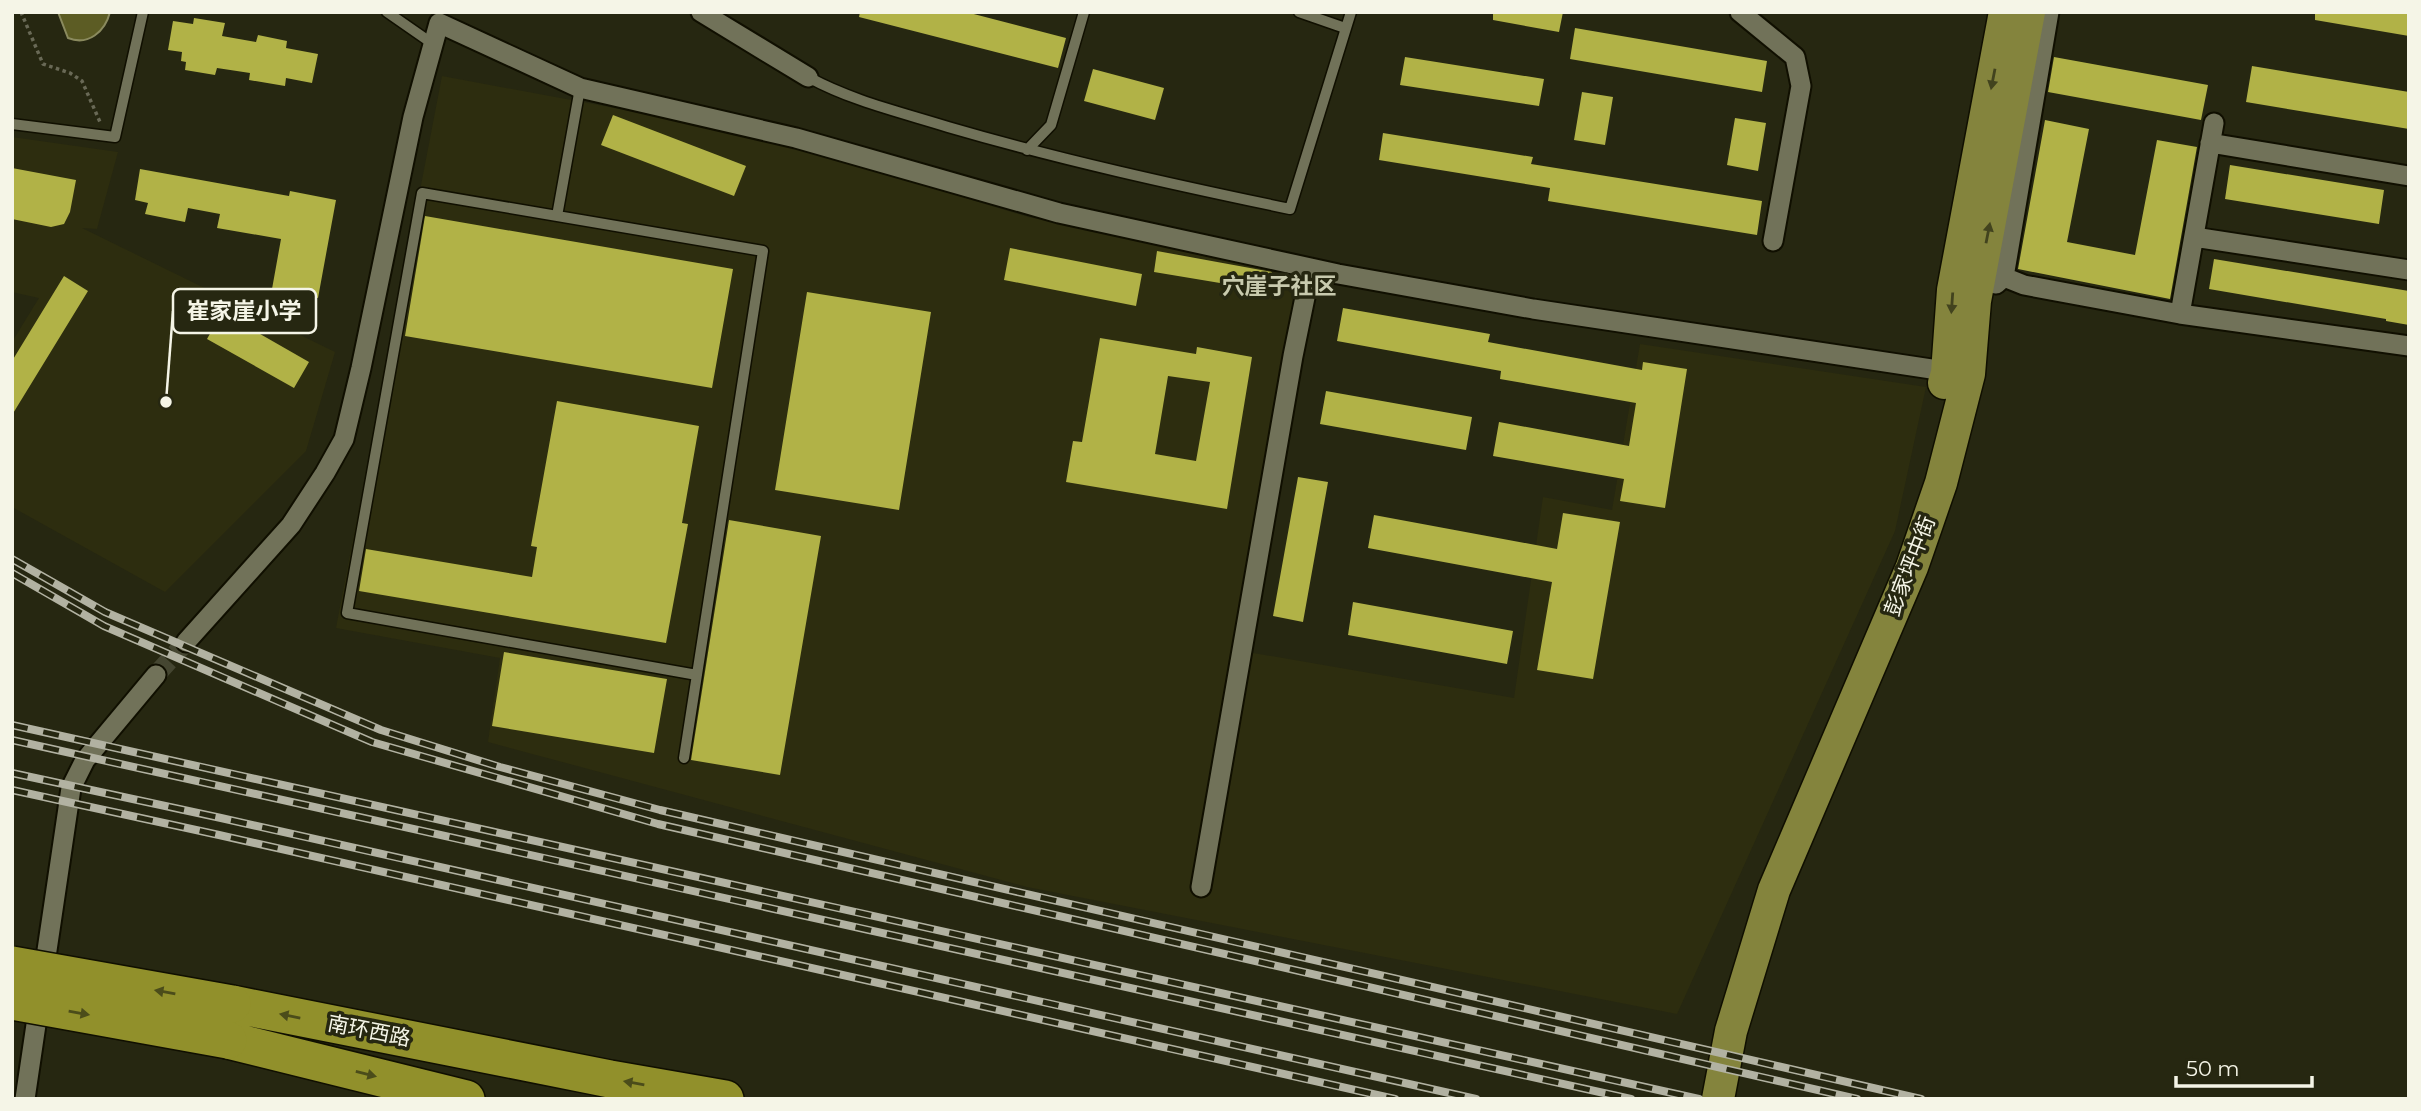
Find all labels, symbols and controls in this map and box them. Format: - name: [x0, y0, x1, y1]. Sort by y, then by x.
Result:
- one-way arrow: [1987, 68, 1998, 90]
- one-way arrow: [1982, 222, 1993, 244]
- district label: 穴崖子社区: [1222, 272, 1337, 300]
- callout: 崔家崖小学: [173, 289, 316, 333]
- one-way arrow: [1946, 292, 1957, 314]
- text: 崔家崖小学: [187, 297, 302, 325]
- street label: 彭家坪中街: [1879, 512, 1940, 619]
- one-way arrow: [154, 986, 176, 997]
- one-way arrow: [68, 1008, 90, 1019]
- one-way arrow: [279, 1010, 301, 1021]
- street label: 南环西路: [325, 1010, 413, 1051]
- scale bar: [2176, 1044, 2312, 1088]
- text: 50 m: [2186, 1056, 2240, 1081]
- one-way arrow: [355, 1069, 377, 1080]
- one-way arrow: [623, 1077, 645, 1088]

